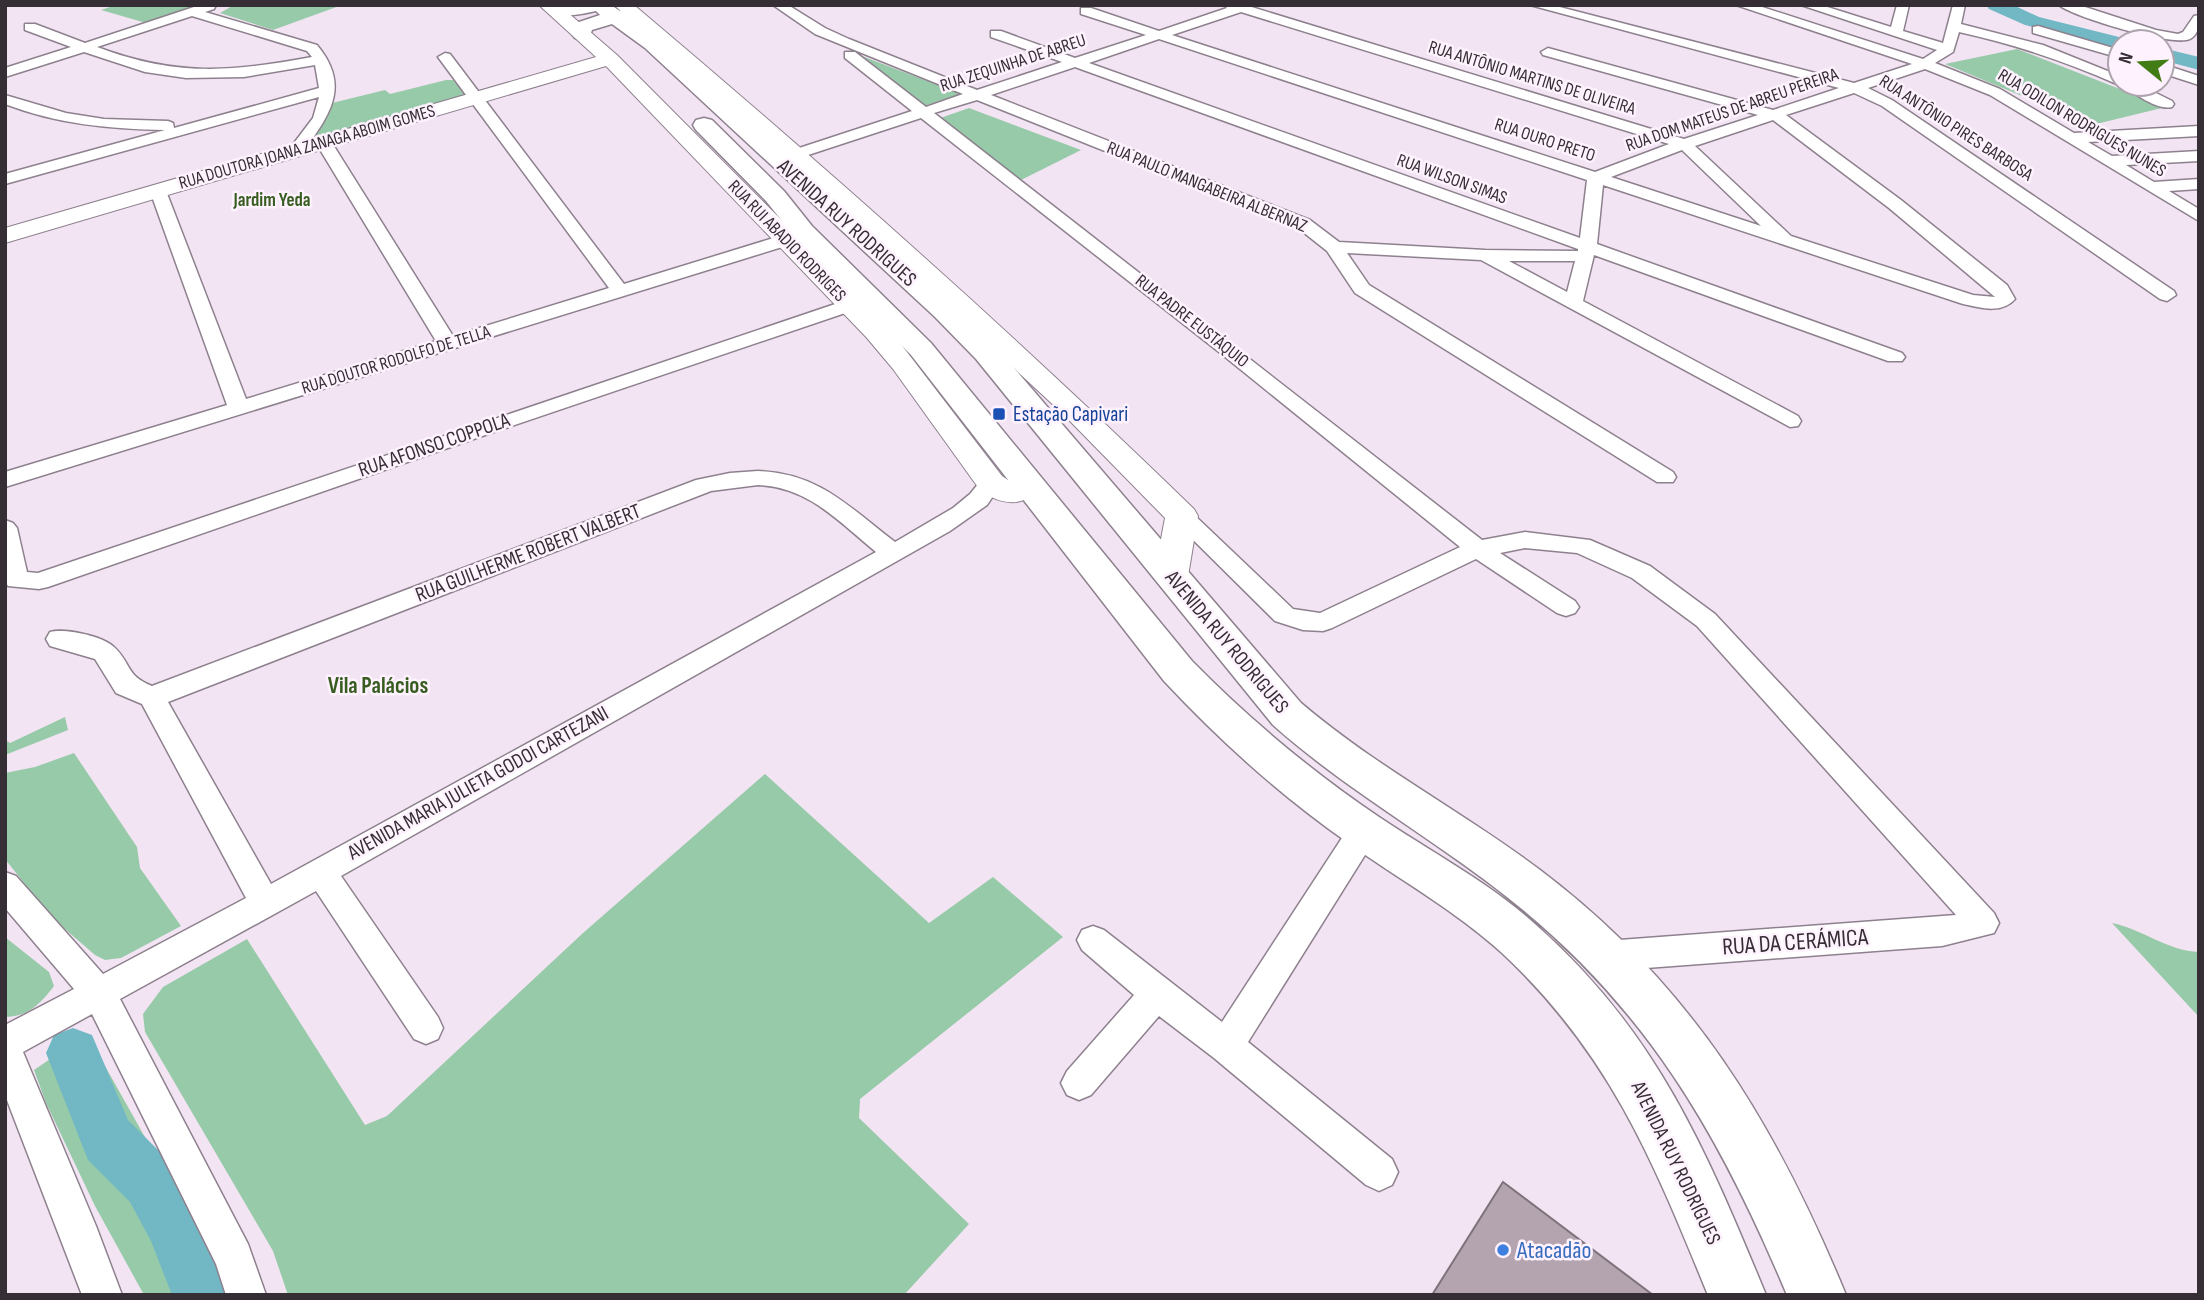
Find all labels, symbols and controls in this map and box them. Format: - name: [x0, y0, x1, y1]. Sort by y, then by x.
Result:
- north arrow: [2106, 28, 2176, 98]
- street label: RUA ZEQUINHA DE ABREU: [937, 30, 1089, 96]
- street label: RUA ANTÔNIO MARTINS DE OLIVEIRA: [1426, 36, 1638, 120]
- text: N: [2114, 50, 2139, 67]
- street label: RUA DOM MATEUS DE ABREU PEREIRA: [1623, 64, 1841, 156]
- street label: RUA ODILON RODRIGUES NUNES: [1994, 64, 2170, 182]
- street label: RUA ANTÔNIO PIRES BARBOSA: [1875, 71, 2037, 186]
- street label: RUA DOUTORA JOANA ZANAGA ABOIM GOMES: [176, 100, 438, 194]
- street label: RUA OURO PRETO: [1492, 114, 1598, 166]
- street label: RUA PAULO MANGABEIRA ALBERNAZ: [1104, 137, 1311, 237]
- street label: RUA WILSON SIMAS: [1394, 149, 1510, 209]
- street label: AVENIDA RUY RODRIGUES: [772, 153, 922, 292]
- street label: RUA RUI ABADIO RODRIGES: [724, 176, 851, 306]
- district label: Jardim Yeda: [232, 189, 311, 212]
- street label: RUA PADRE EUSTÁQUIO: [1131, 270, 1253, 372]
- street label: RUA DOUTOR RODOLFO DE TELLA: [299, 321, 493, 399]
- place label: Estação Capivari: [1013, 402, 1128, 427]
- marker: Estação Capivari: [991, 406, 1007, 422]
- street label: RUA AFONSO COPPOLA: [355, 407, 514, 483]
- street label: RUA GUILHERME ROBERT VALBERT: [412, 498, 645, 608]
- street label: AVENIDA RUY RODRIGUES: [1159, 565, 1294, 718]
- district label: Vila Palácios: [328, 672, 428, 700]
- street label: AVENIDA MARIA JULIETA GODOI CARTEZANI: [342, 701, 613, 866]
- street label: RUA DA CERÁMICA: [1721, 922, 1870, 962]
- street label: AVENIDA RUY RODRIGUES: [1625, 1076, 1726, 1249]
- place label: Atacadão: [1516, 1236, 1592, 1265]
- marker: Atacadão: [1495, 1242, 1511, 1258]

